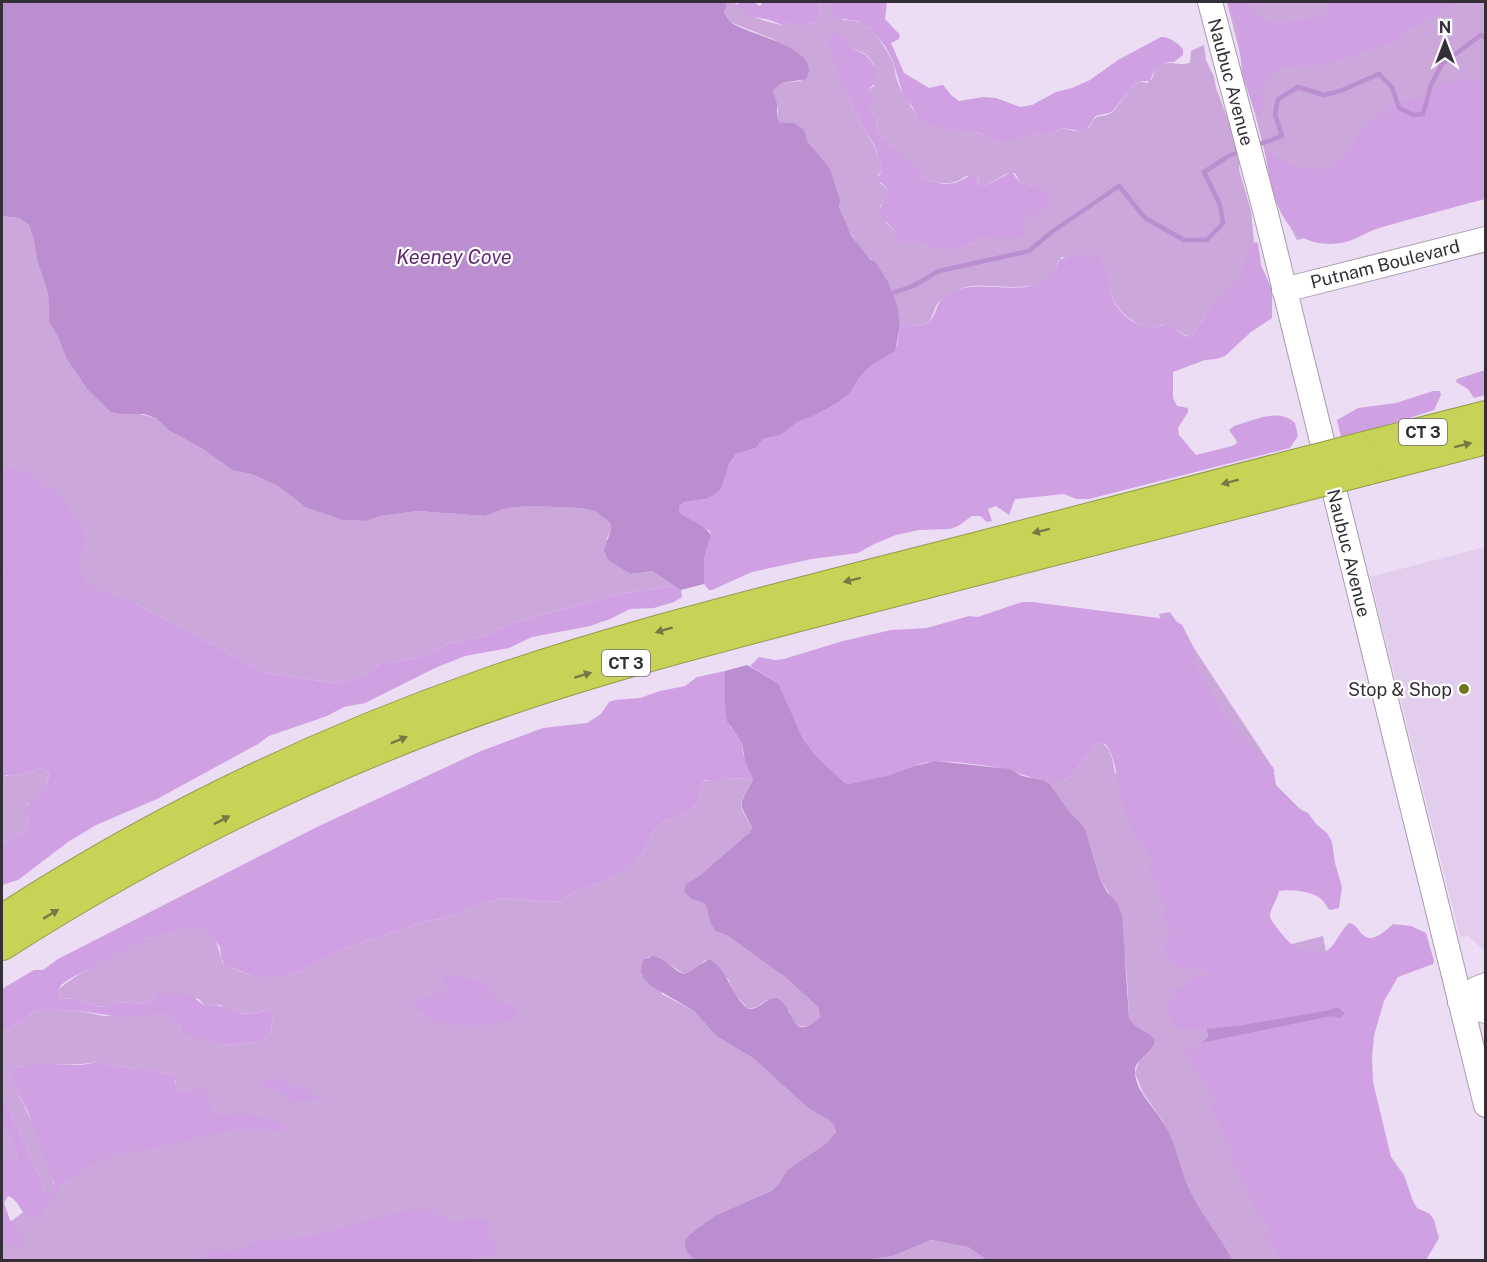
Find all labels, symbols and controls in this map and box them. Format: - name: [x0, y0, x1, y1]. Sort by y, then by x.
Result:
- north arrow: [1415, 12, 1475, 72]
- street label: Naubuc Avenue: [1204, 16, 1258, 148]
- text: N: [1439, 18, 1451, 37]
- street label: Putnam Boulevard: [1308, 235, 1462, 293]
- water label: Keeney Cove: [396, 245, 512, 269]
- road number: CT 3: [1399, 419, 1447, 445]
- one-way arrow: [1454, 440, 1472, 450]
- one-way arrow: [1221, 478, 1239, 487]
- street label: Naubuc Avenue: [1323, 487, 1375, 619]
- one-way arrow: [1032, 527, 1050, 537]
- one-way arrow: [843, 575, 861, 585]
- one-way arrow: [655, 625, 673, 635]
- road number: CT 3: [602, 650, 650, 676]
- one-way arrow: [574, 670, 592, 679]
- place label: Stop & Shop: [1348, 679, 1452, 700]
- marker: Stop & Shop: [1457, 682, 1471, 696]
- one-way arrow: [391, 735, 409, 745]
- one-way arrow: [213, 815, 230, 825]
- one-way arrow: [43, 909, 59, 920]

